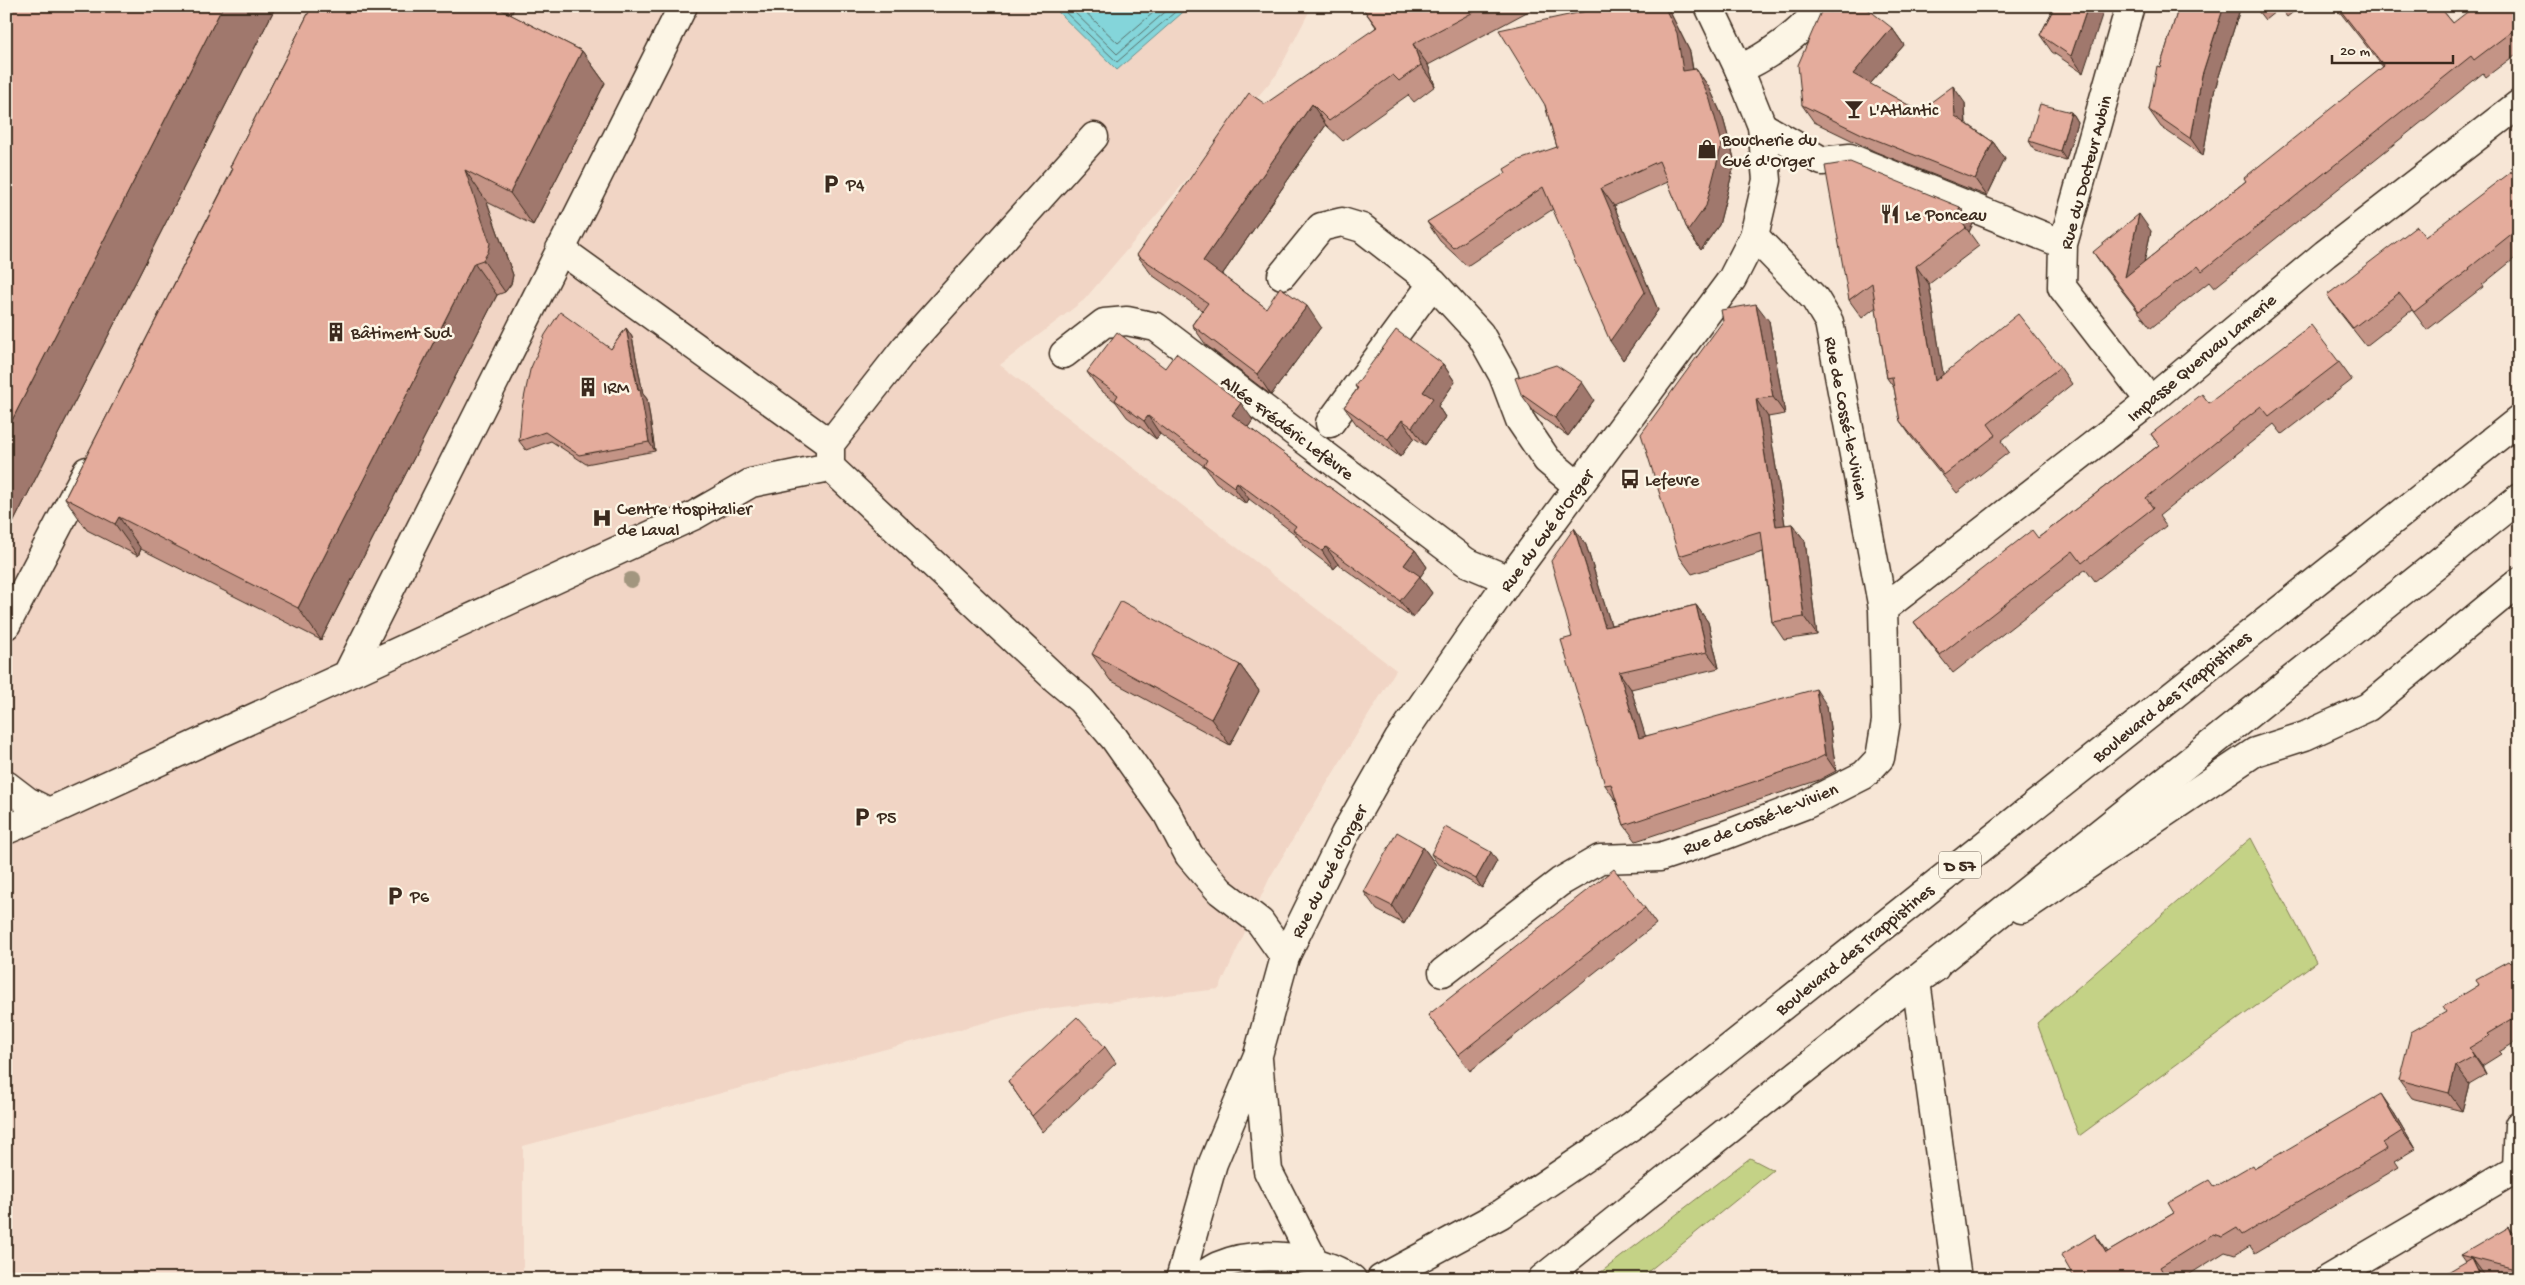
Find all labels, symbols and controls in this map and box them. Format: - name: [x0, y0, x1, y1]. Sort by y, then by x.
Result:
- scale bar: [2332, 32, 2454, 64]
- text: 20 m: [2340, 43, 2370, 61]
- street label: Rue du Docteur Aubin: [2057, 93, 2118, 252]
- bar icon: L'Atlantic: [1843, 98, 1865, 120]
- place label: L'Atlantic: [1869, 101, 1939, 122]
- place label: Boucherie du Gué d'Orger: [1721, 131, 1817, 173]
- shop icon: Boucherie du Gué d'Orger: [1696, 138, 1718, 160]
- parking icon: P4: [820, 173, 842, 195]
- place label: P4: [845, 176, 865, 197]
- restaurant icon: Le Ponceau: [1879, 203, 1901, 225]
- place label: Le Ponceau: [1905, 206, 1987, 227]
- street label: Impasse Queruau Lamerie: [2124, 290, 2282, 427]
- building icon: Bâtiment Sud: [325, 321, 347, 343]
- place label: Bâtiment Sud: [350, 324, 452, 345]
- street label: Rue de Cossé-le-Vivien: [1818, 335, 1871, 502]
- street label: Allée Frédéric Lefèvre: [1216, 372, 1358, 486]
- building icon: IRM: [577, 376, 599, 398]
- place label: IRM: [603, 379, 630, 400]
- street label: Rue du Gué d'Orger: [1497, 465, 1600, 597]
- bus stop icon: Lefevre: [1619, 468, 1641, 490]
- place label: Lefevre: [1645, 471, 1700, 492]
- place label: Centre Hospitalier de Laval: [617, 500, 753, 542]
- hospital icon: Centre Hospitalier de Laval: [591, 507, 613, 529]
- street label: Boulevard des Trappistines: [2089, 627, 2257, 769]
- street label: Rue de Cossé-le-Vivien: [1680, 779, 1842, 861]
- street label: Rue du Gué d'Orger: [1288, 801, 1374, 942]
- parking icon: P5: [851, 806, 873, 828]
- place label: P5: [876, 809, 896, 830]
- road number: D 57: [1939, 852, 1981, 878]
- street label: Boulevard des Trappistines: [1772, 880, 1940, 1022]
- parking icon: P6: [384, 885, 406, 907]
- place label: P6: [409, 888, 430, 909]

